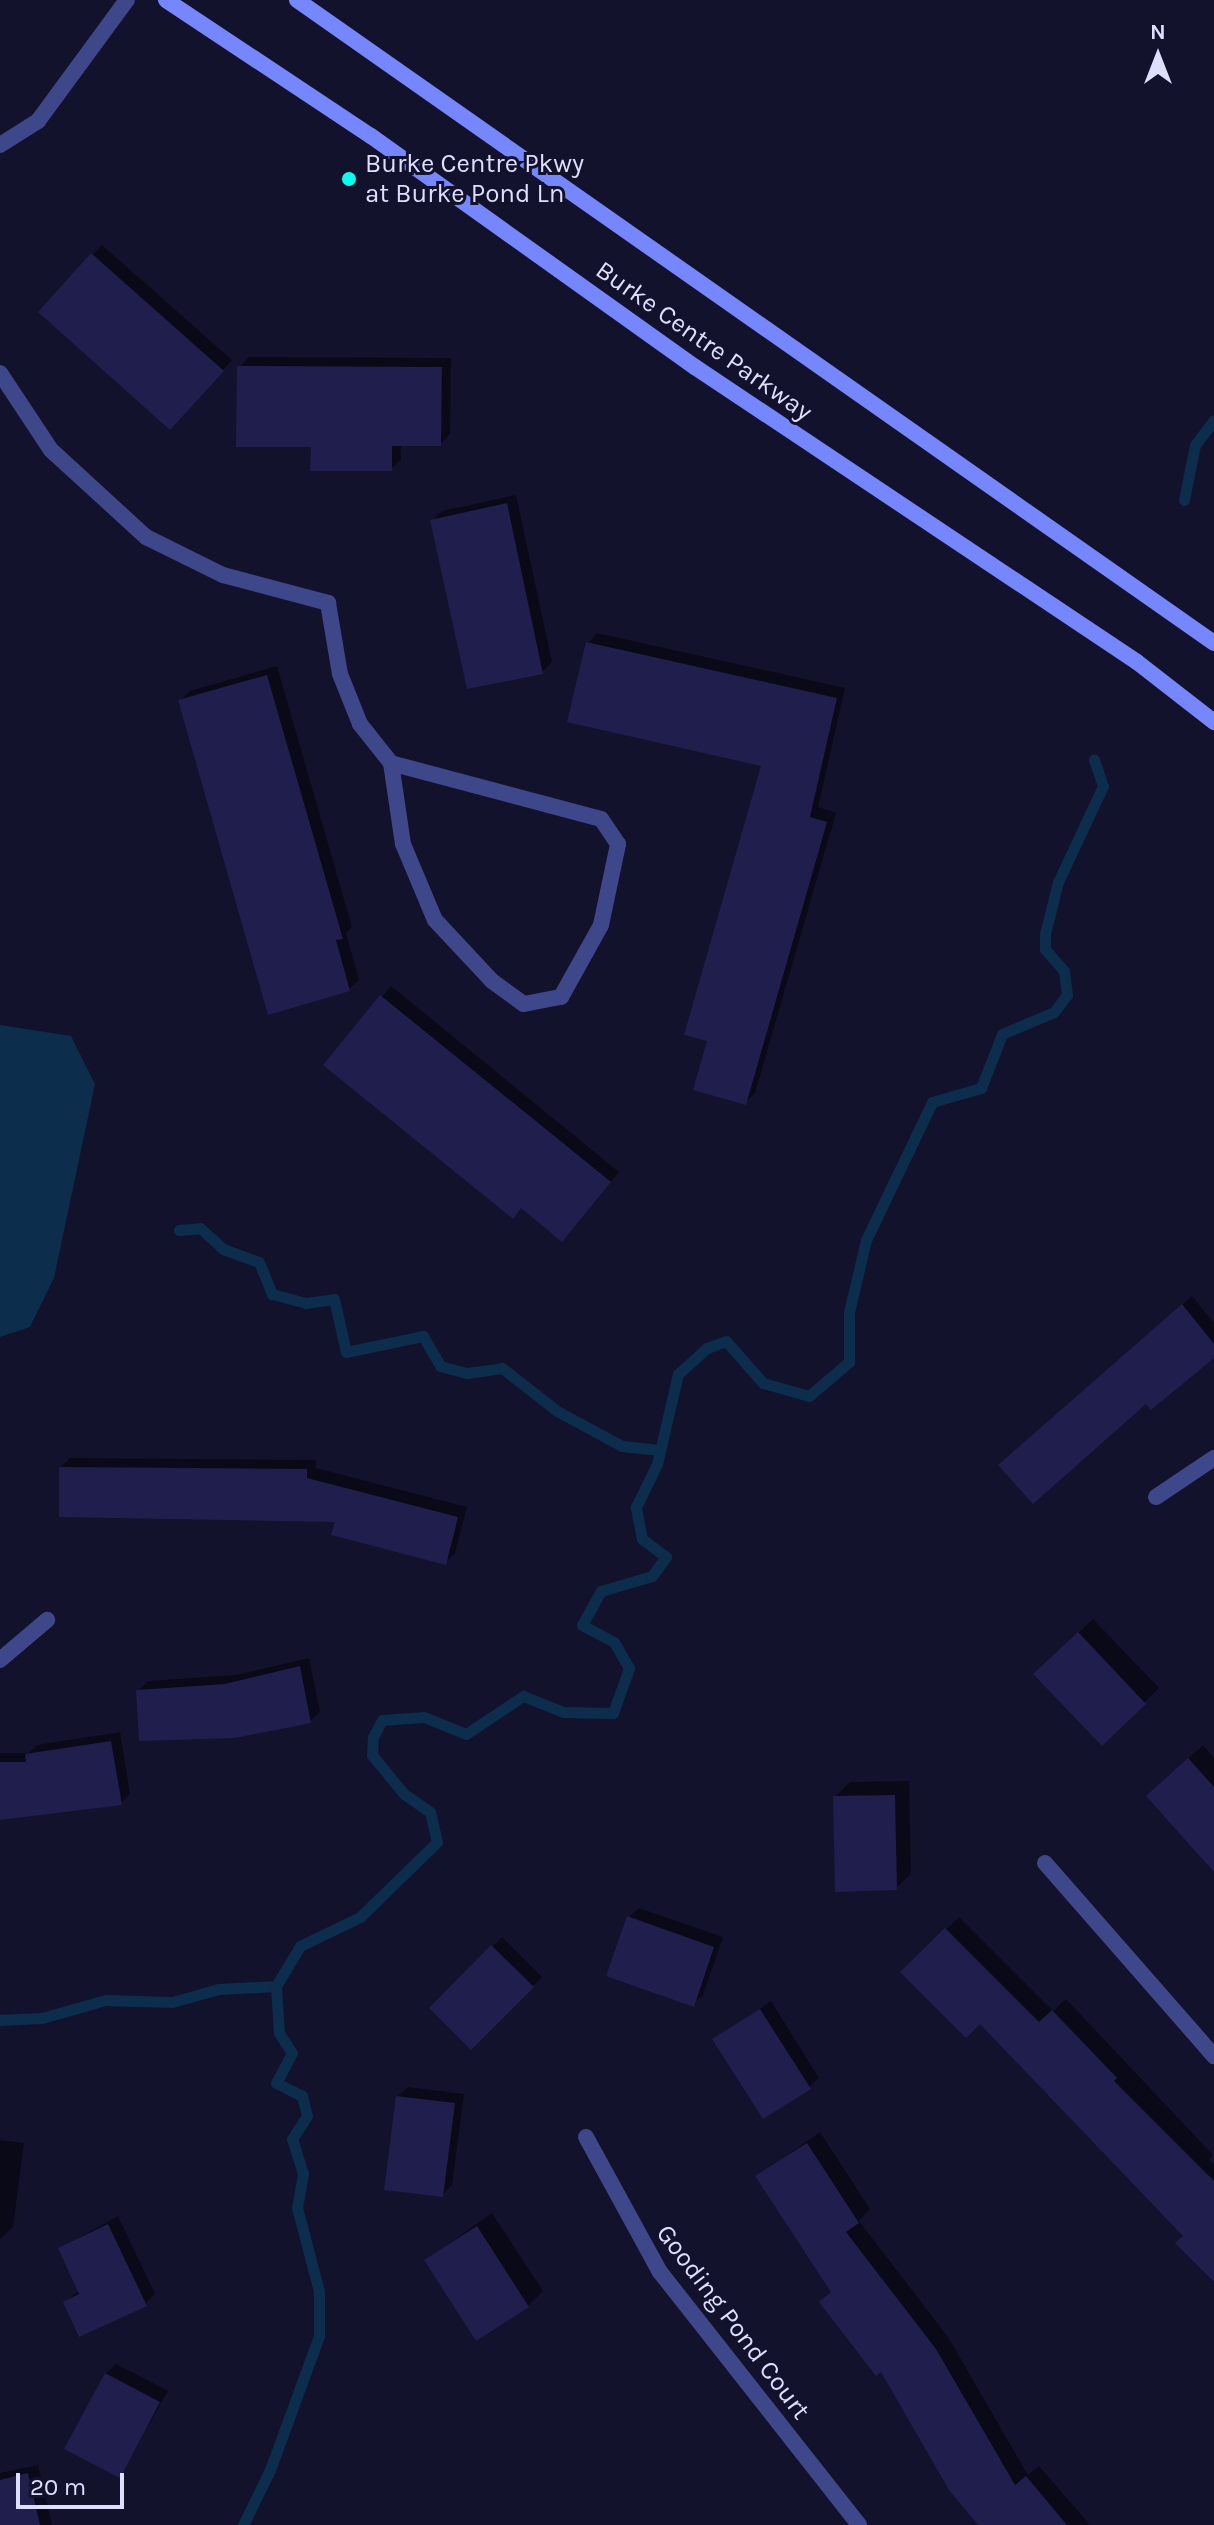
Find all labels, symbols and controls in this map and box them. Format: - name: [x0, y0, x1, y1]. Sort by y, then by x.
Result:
- north arrow: [1118, 16, 1198, 96]
- text: N: [1150, 19, 1166, 45]
- place label: Burke Centre Pkwy at Burke Pond Ln: [365, 148, 584, 210]
- marker: Burke Centre Pkwy at Burke Pond Ln: [340, 170, 358, 188]
- street label: Burke Centre Parkway: [590, 254, 818, 428]
- street label: Gooding Pond Court: [650, 2218, 816, 2426]
- scale bar: [20, 2457, 128, 2507]
- text: 20 m: [30, 2473, 86, 2501]

